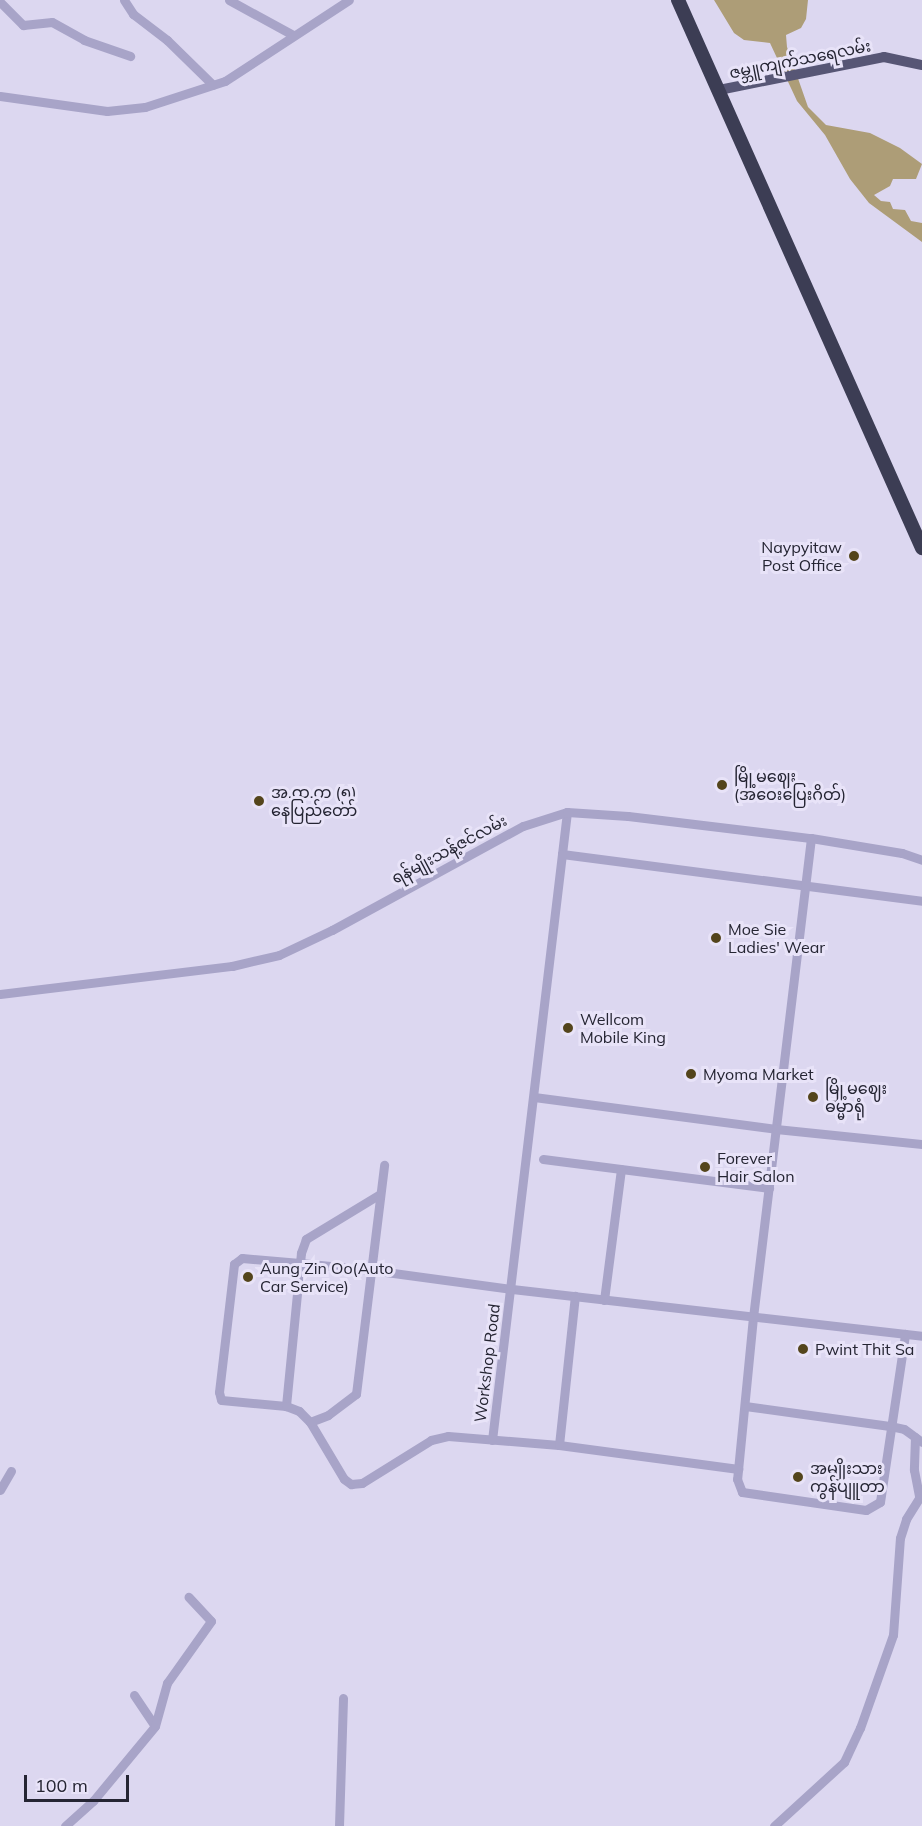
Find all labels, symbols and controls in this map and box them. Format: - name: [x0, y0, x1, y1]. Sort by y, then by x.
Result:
- street label: ဇမ္ဘူကျက်သရေလမ်း: [728, 36, 872, 82]
- place label: Naypyitaw Post Office: [761, 537, 842, 575]
- marker: Naypyitaw Post Office: [847, 549, 861, 563]
- place label: မြို့မဈေး (အဝေးပြေးဂိတ်): [734, 766, 846, 804]
- marker: မြို့မဈေး (အဝေးပြေးဂိတ်): [715, 778, 729, 792]
- place label: အ.ထ.က (၅) နေပြည်တော်: [271, 782, 357, 820]
- marker: အ.ထ.က (၅) နေပြည်တော်: [252, 794, 266, 808]
- street label: ရန်မျိုးသန့်ဇင်လမ်း: [388, 811, 510, 887]
- place label: Moe Sie Ladies' Wear: [728, 919, 825, 957]
- marker: Moe Sie Ladies' Wear: [709, 931, 723, 945]
- place label: Wellcom Mobile King: [580, 1009, 666, 1047]
- marker: Wellcom Mobile King: [561, 1021, 575, 1035]
- place label: Myoma Market: [703, 1064, 814, 1084]
- marker: Myoma Market: [684, 1067, 698, 1081]
- place label: မြို့မဈေး ဓမ္မာရုံ: [825, 1078, 887, 1116]
- marker: မြို့မဈေး ဓမ္မာရုံ: [806, 1090, 820, 1104]
- place label: Forever Hair Salon: [717, 1148, 795, 1186]
- marker: Forever Hair Salon: [698, 1160, 712, 1174]
- place label: Aung Zin Oo(Auto Car Service): [260, 1258, 393, 1296]
- marker: Aung Zin Oo(Auto Car Service): [241, 1270, 255, 1284]
- street label: Workshop Road: [470, 1303, 504, 1423]
- place label: Pwint Thit Sa: [815, 1339, 914, 1359]
- marker: Pwint Thit Sa: [796, 1342, 810, 1356]
- place label: အမျိုးသား ကွန်ပျူတာ: [810, 1458, 885, 1496]
- marker: အမျိုးသား ကွန်ပျူတာ: [791, 1470, 805, 1484]
- scale bar: [27, 1763, 132, 1801]
- text: 100 m: [35, 1774, 88, 1797]

